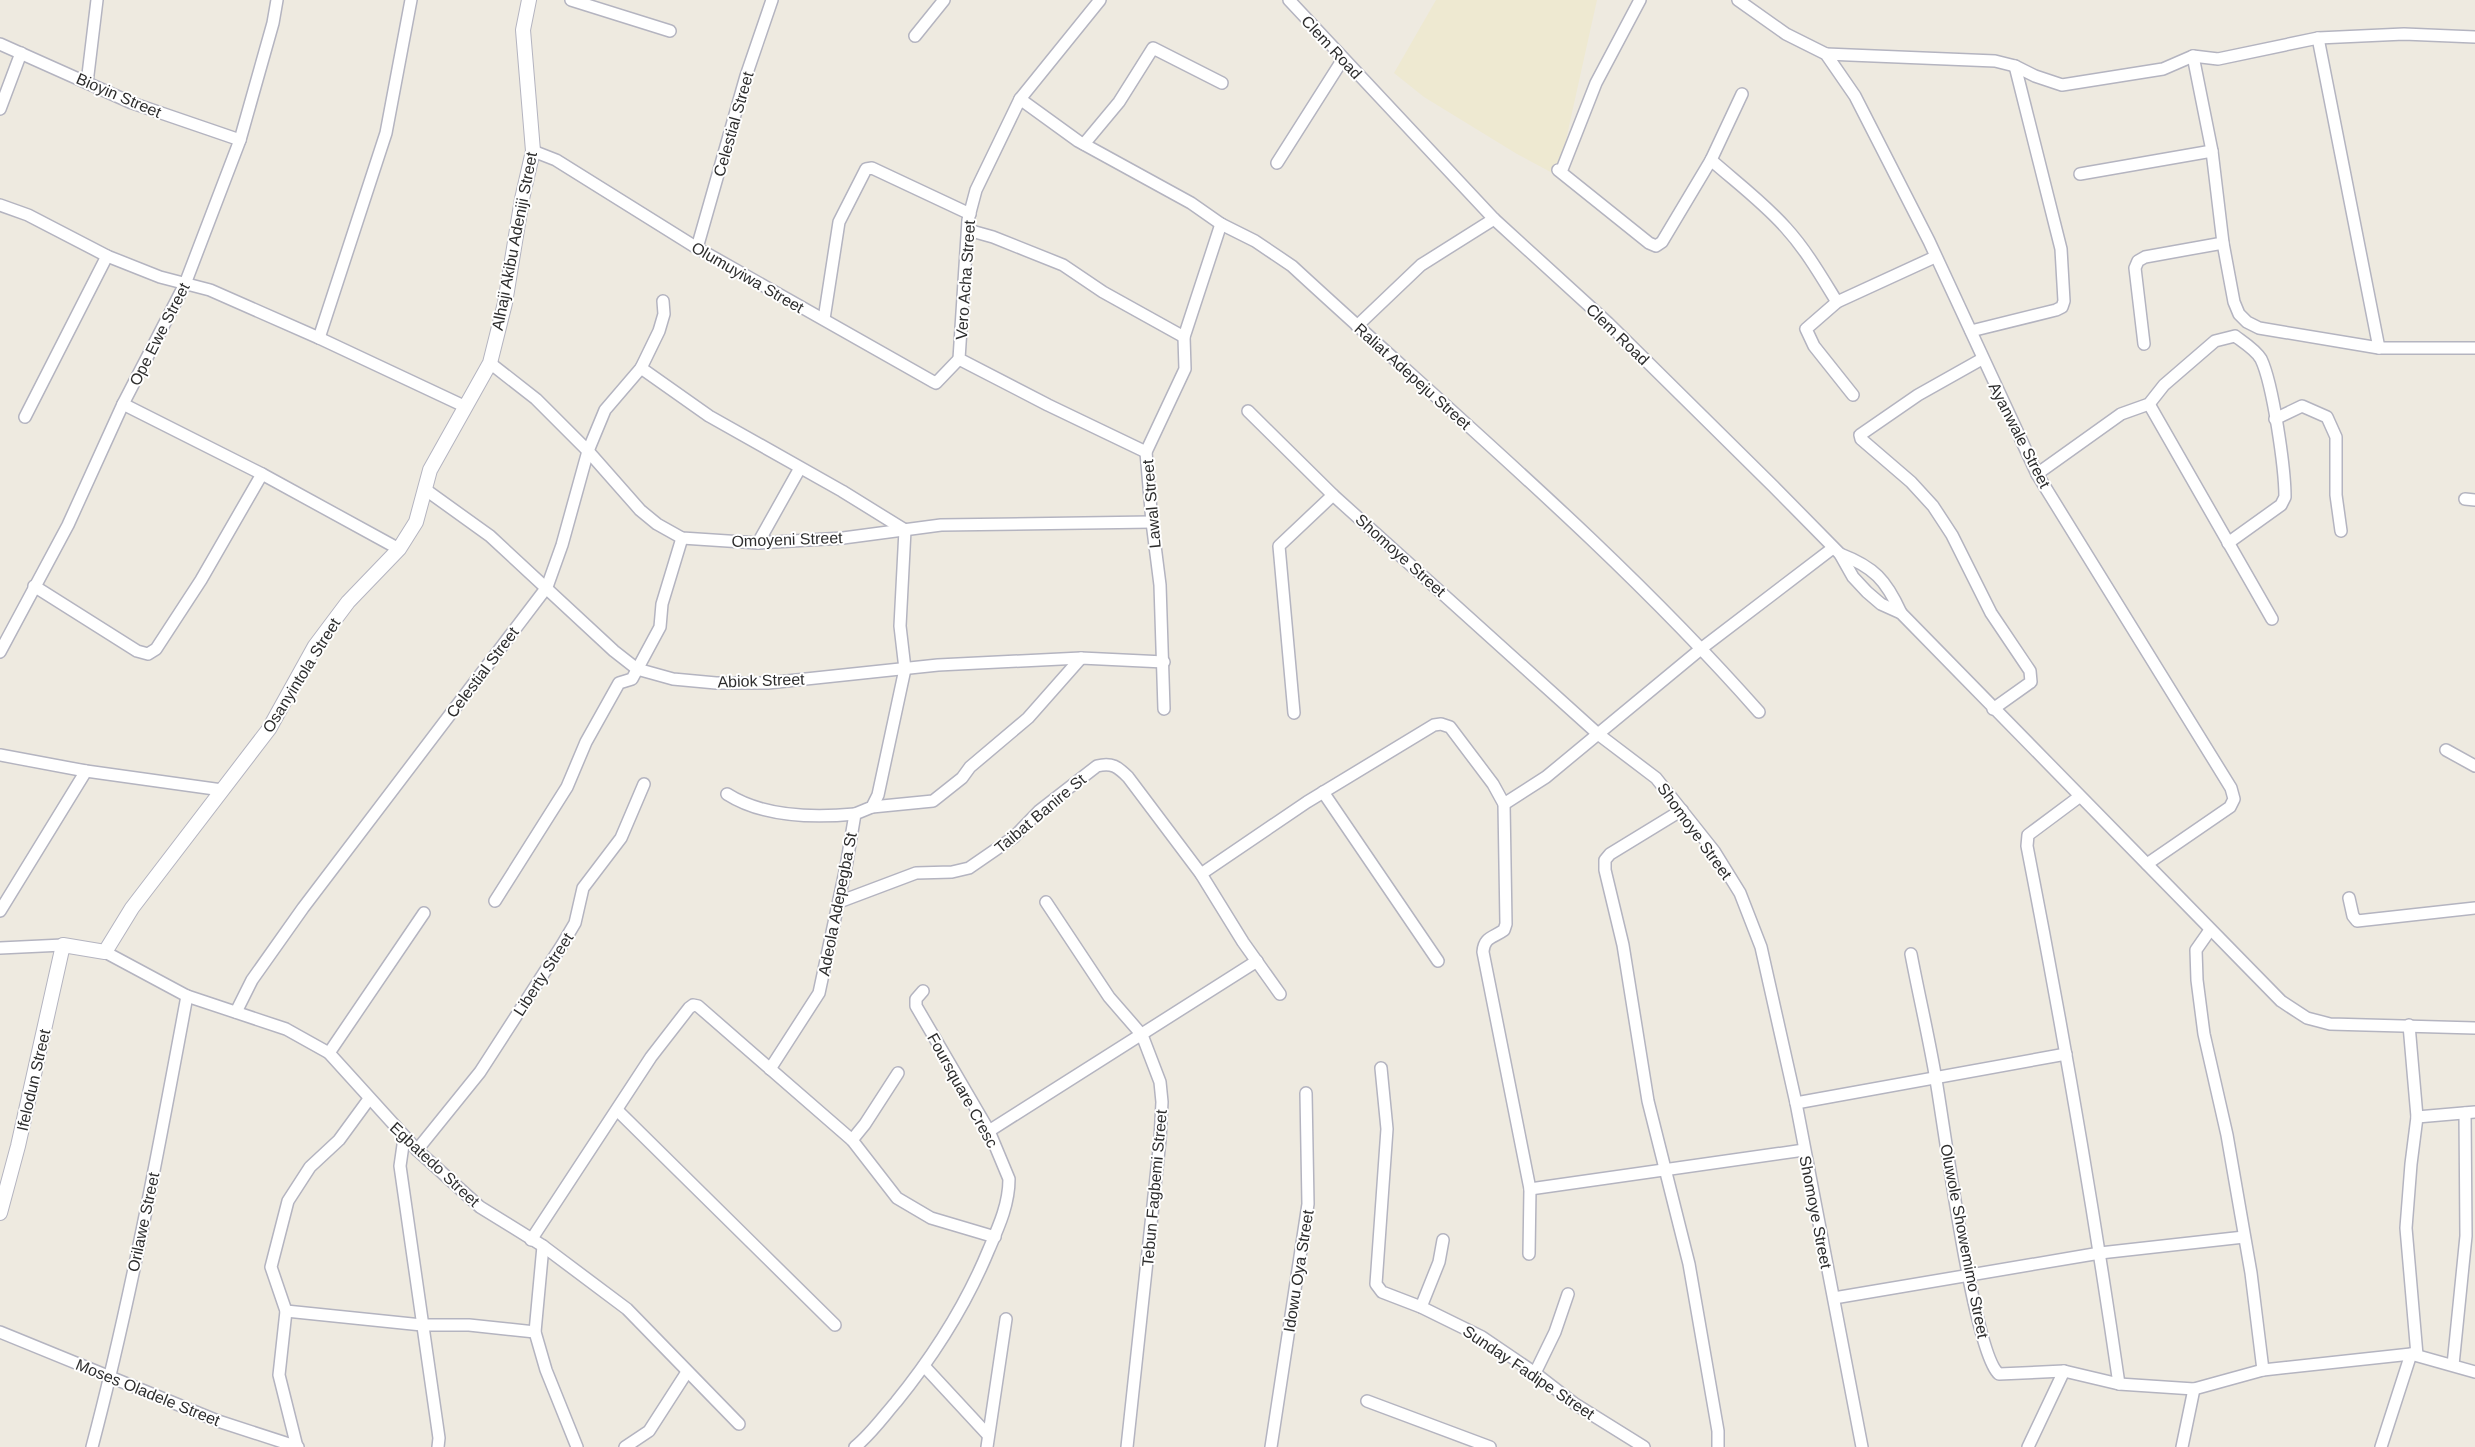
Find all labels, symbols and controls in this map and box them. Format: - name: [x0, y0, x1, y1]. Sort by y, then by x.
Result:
- street label: Clem Road: [1298, 12, 1365, 82]
- street label: Celestial Street: [710, 69, 757, 179]
- street label: Bioyin Street: [74, 70, 164, 121]
- street label: Alhaji Akibu Adeniji Street: [489, 150, 540, 332]
- street label: Vero Acha Street: [953, 219, 978, 341]
- street label: Olumuyiwa Street: [689, 239, 807, 317]
- street label: Ope Ewe Street: [126, 280, 193, 388]
- street label: Clem Road: [1583, 300, 1652, 368]
- street label: Raliat Adepeju Street: [1351, 320, 1475, 433]
- street label: Ayanwale Street: [1986, 380, 2054, 491]
- street label: Lawal Street: [1139, 458, 1164, 549]
- street label: Shomoye Street: [1352, 511, 1449, 600]
- street label: Omoyeni Street: [731, 529, 843, 550]
- street label: Osanyintola Street: [259, 614, 344, 736]
- street label: Celestial Street: [443, 623, 522, 721]
- street label: Abiok Street: [717, 670, 805, 691]
- street label: Taibat Banire St: [992, 770, 1089, 856]
- street label: Shomoye Street: [1654, 780, 1736, 883]
- street label: Adeola Adepegba St: [815, 830, 860, 977]
- street label: Liberty Street: [510, 929, 577, 1019]
- street label: Ifelodun Street: [13, 1027, 54, 1133]
- street label: Foursquare Cresc: [924, 1030, 1001, 1150]
- street label: Tebun Fagbemi Street: [1139, 1108, 1170, 1267]
- street label: Egbatedo Street: [387, 1119, 483, 1210]
- street label: Oluwole Showemimo Street: [1937, 1143, 1992, 1340]
- street label: Shomoye Street: [1796, 1154, 1835, 1271]
- street label: Orilawe Street: [125, 1170, 162, 1273]
- street label: Idowu Oya Street: [1280, 1208, 1317, 1333]
- street label: Sunday Fadipe Street: [1460, 1322, 1598, 1423]
- street label: Moses Oladele Street: [73, 1356, 223, 1429]

